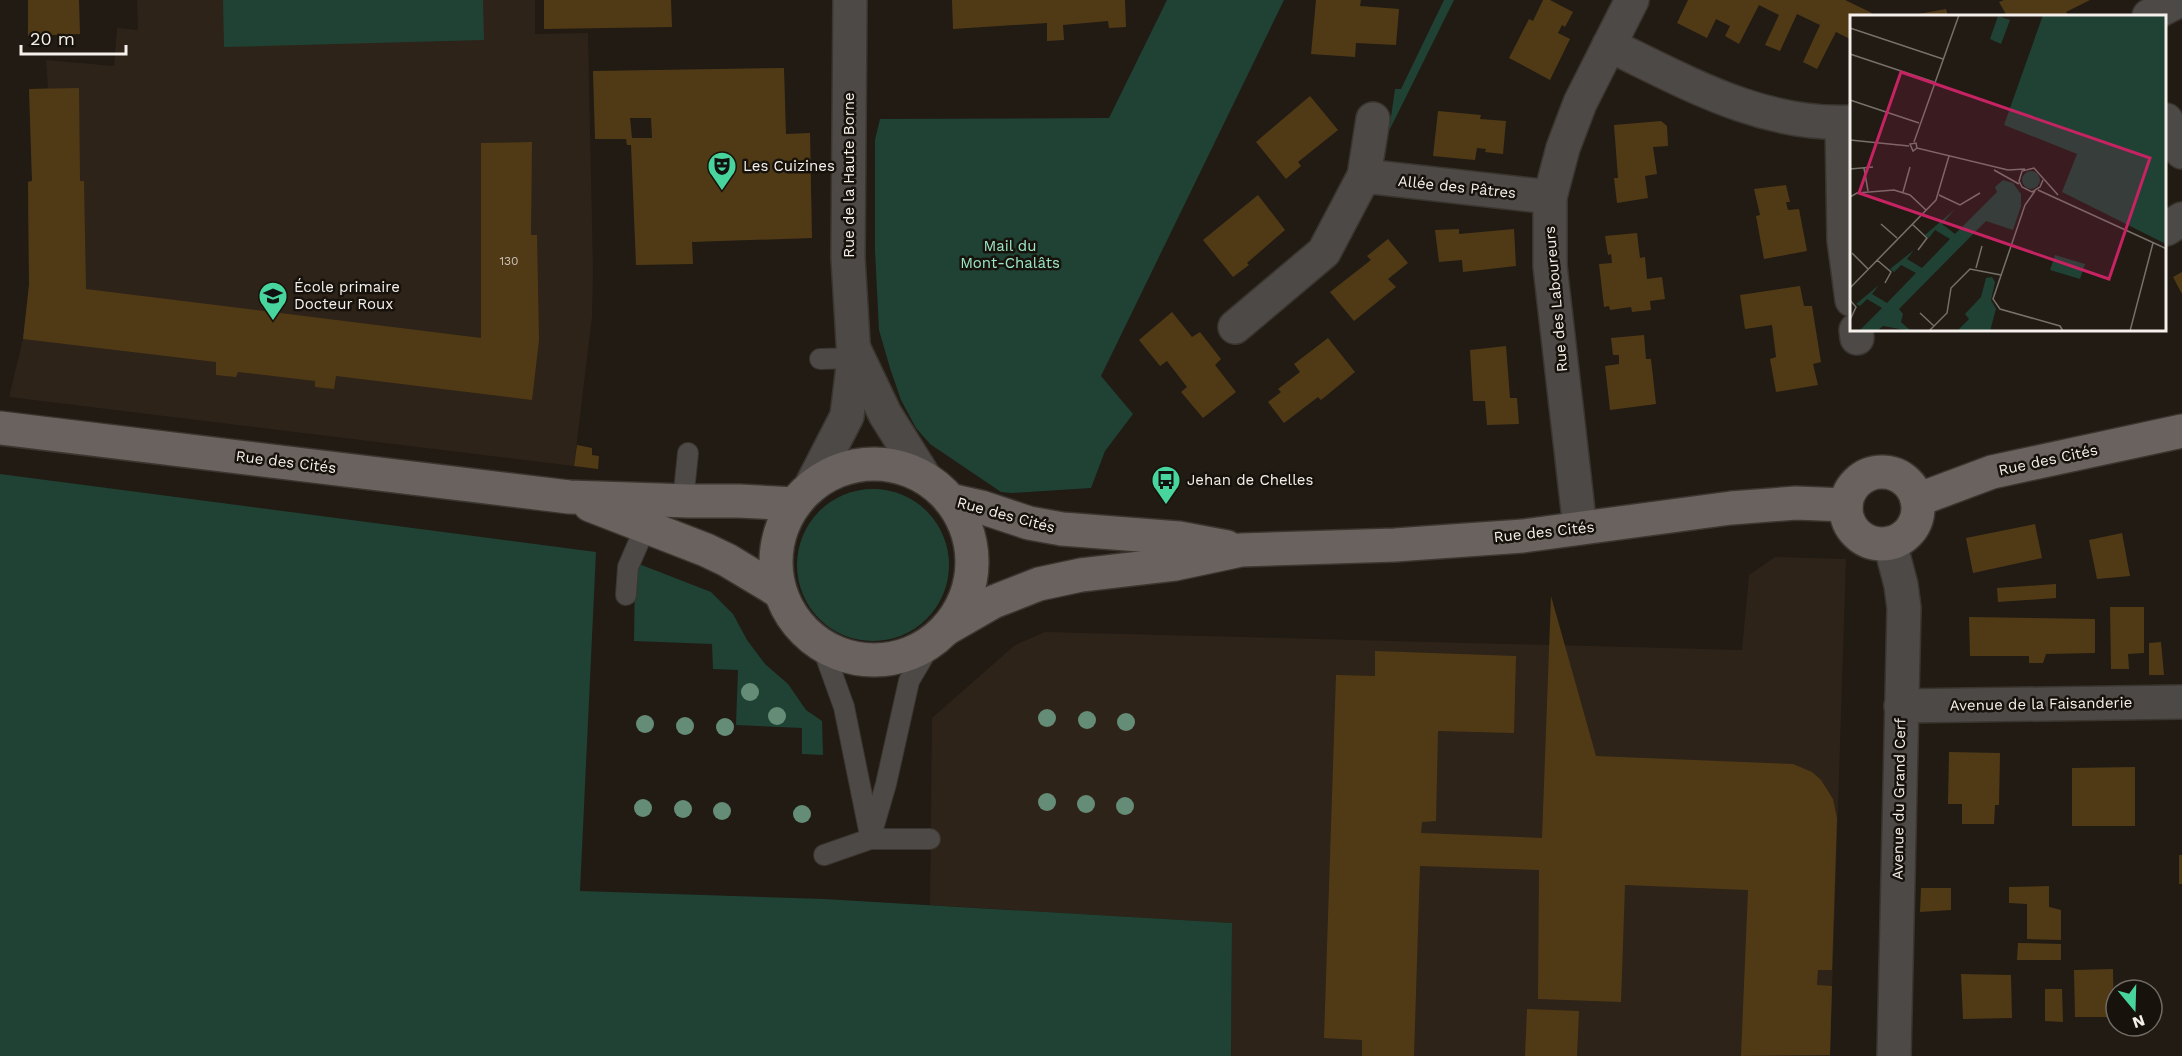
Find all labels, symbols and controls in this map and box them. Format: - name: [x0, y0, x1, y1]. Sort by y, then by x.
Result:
- inset map: [1850, 15, 2167, 332]
- scale bar: [21, 18, 126, 56]
- text: 20 m: [30, 28, 75, 49]
- street label: Rue de la Haute Borne: [840, 92, 858, 258]
- theatre icon: Les Cuizines: [706, 150, 738, 192]
- place label: Les Cuizines: [743, 157, 835, 175]
- street label: Allée des Pâtres: [1397, 172, 1517, 202]
- street label: Rue des Laboureurs: [1541, 225, 1571, 373]
- park label: Mail du Mont-Chalâts: [960, 237, 1060, 272]
- house number: 130: [499, 254, 519, 268]
- place label: École primaire Docteur Roux: [294, 278, 400, 313]
- school or university icon: École primaire Docteur Roux: [257, 280, 289, 322]
- street label: Rue des Cités: [1997, 441, 2099, 479]
- street label: Rue des Cités: [235, 447, 337, 477]
- bus stop icon: Jehan de Chelles: [1150, 464, 1182, 506]
- place label: Jehan de Chelles: [1187, 471, 1313, 489]
- street label: Rue des Cités: [955, 493, 1057, 537]
- street label: Rue des Cités: [1493, 518, 1595, 546]
- street label: Avenue de la Faisanderie: [1950, 693, 2132, 715]
- street label: Avenue du Grand Cerf: [1889, 718, 1909, 880]
- north arrow: [2104, 978, 2164, 1038]
- text: N: [2130, 1011, 2147, 1033]

